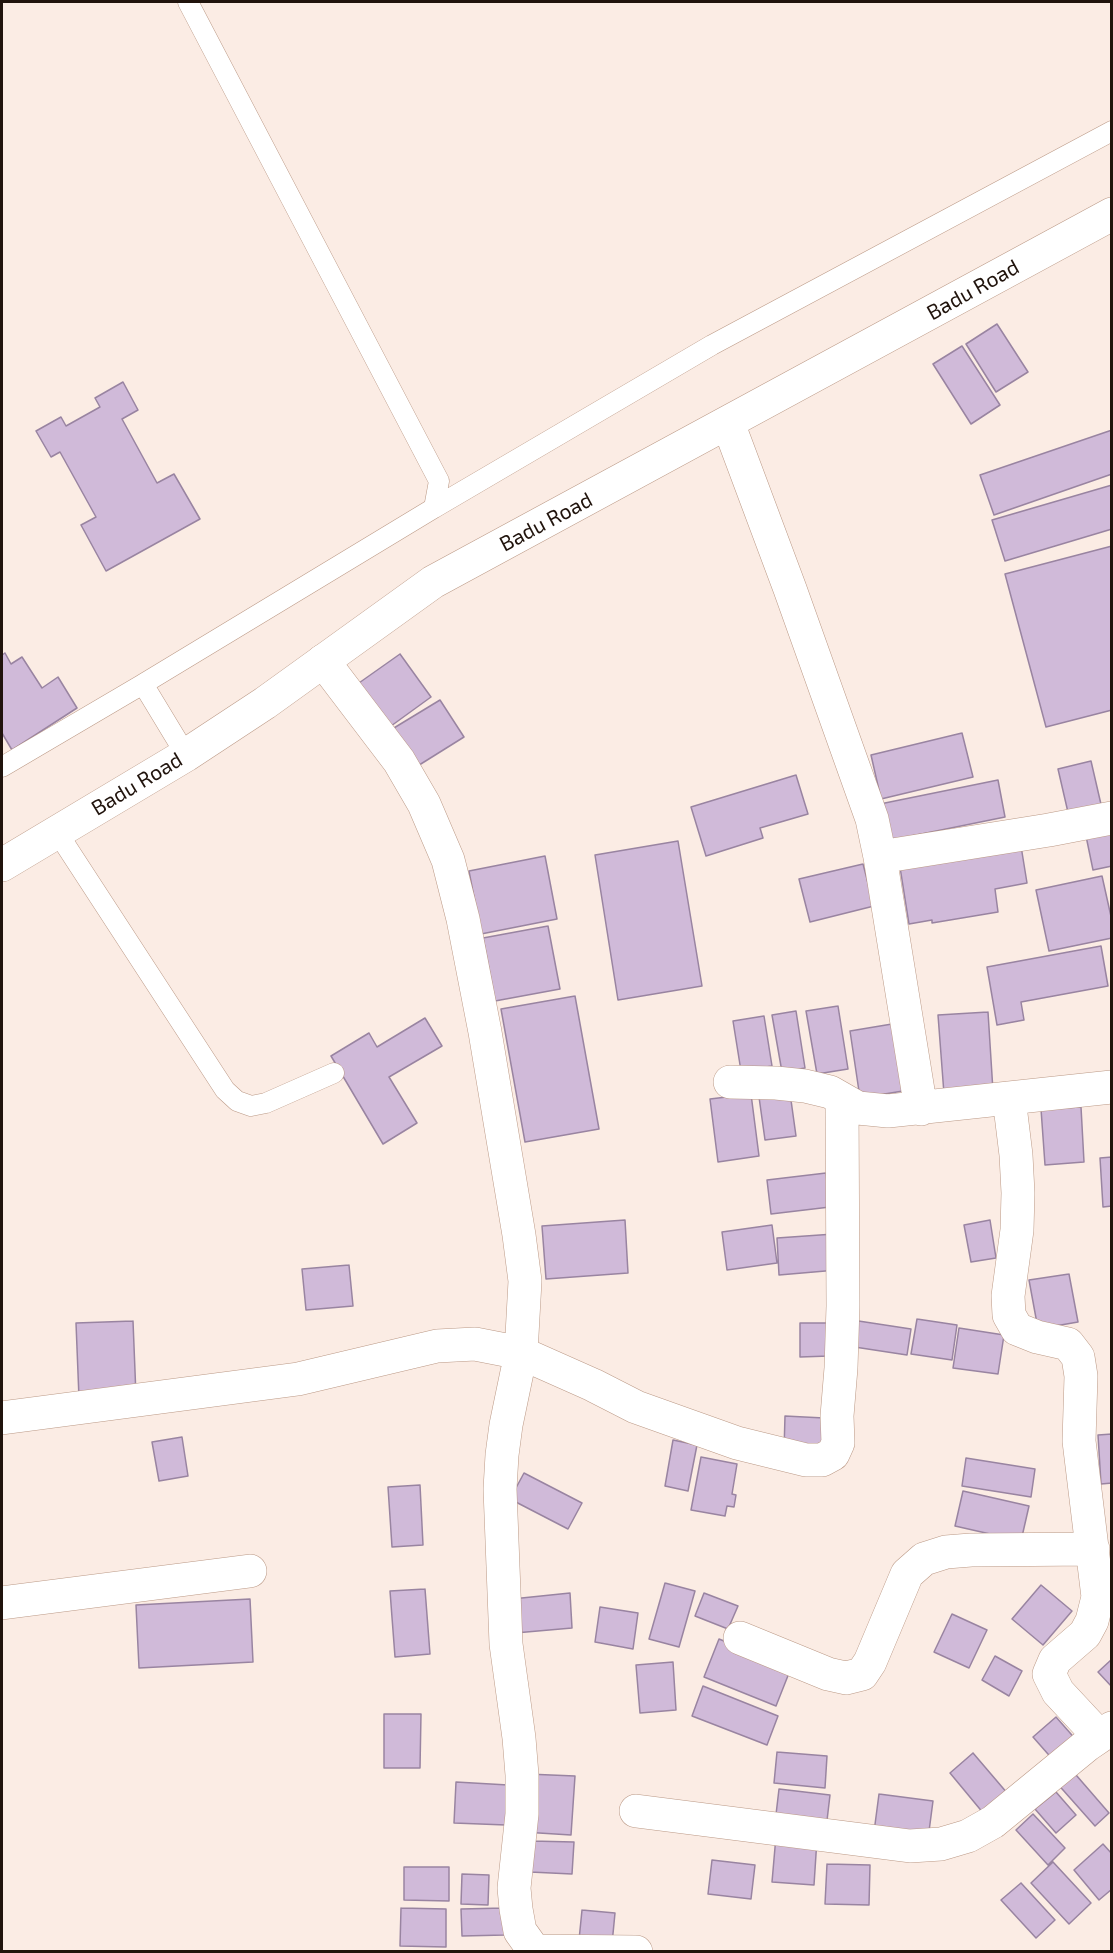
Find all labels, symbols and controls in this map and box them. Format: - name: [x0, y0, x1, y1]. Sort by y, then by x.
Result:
- street label: Badu Road: [922, 254, 1024, 326]
- street label: Badu Road: [495, 487, 597, 557]
- street label: Badu Road: [87, 747, 187, 821]

